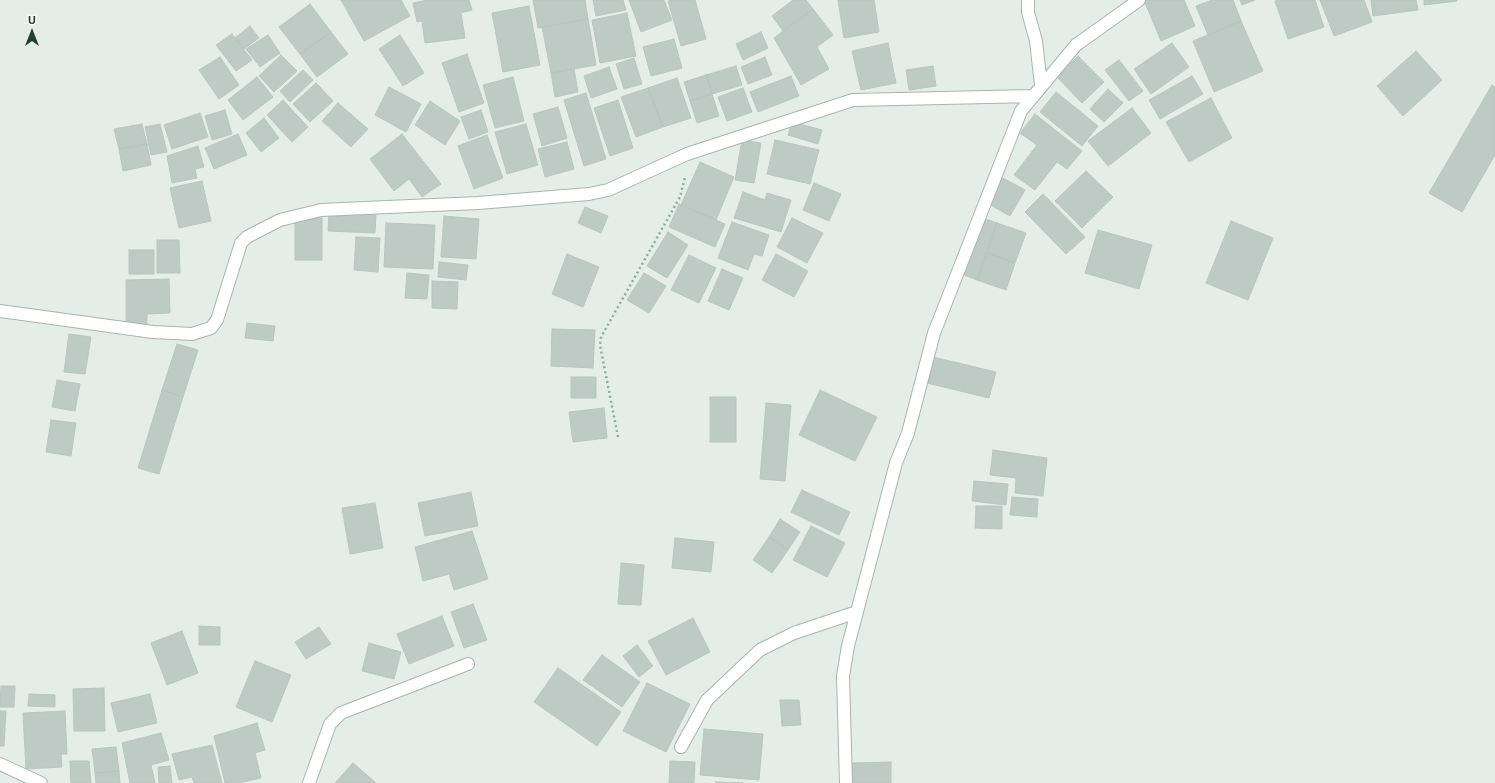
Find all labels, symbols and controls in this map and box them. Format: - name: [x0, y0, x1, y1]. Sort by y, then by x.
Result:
- north arrow: [12, 12, 52, 52]
- text: U: [28, 12, 36, 27]

